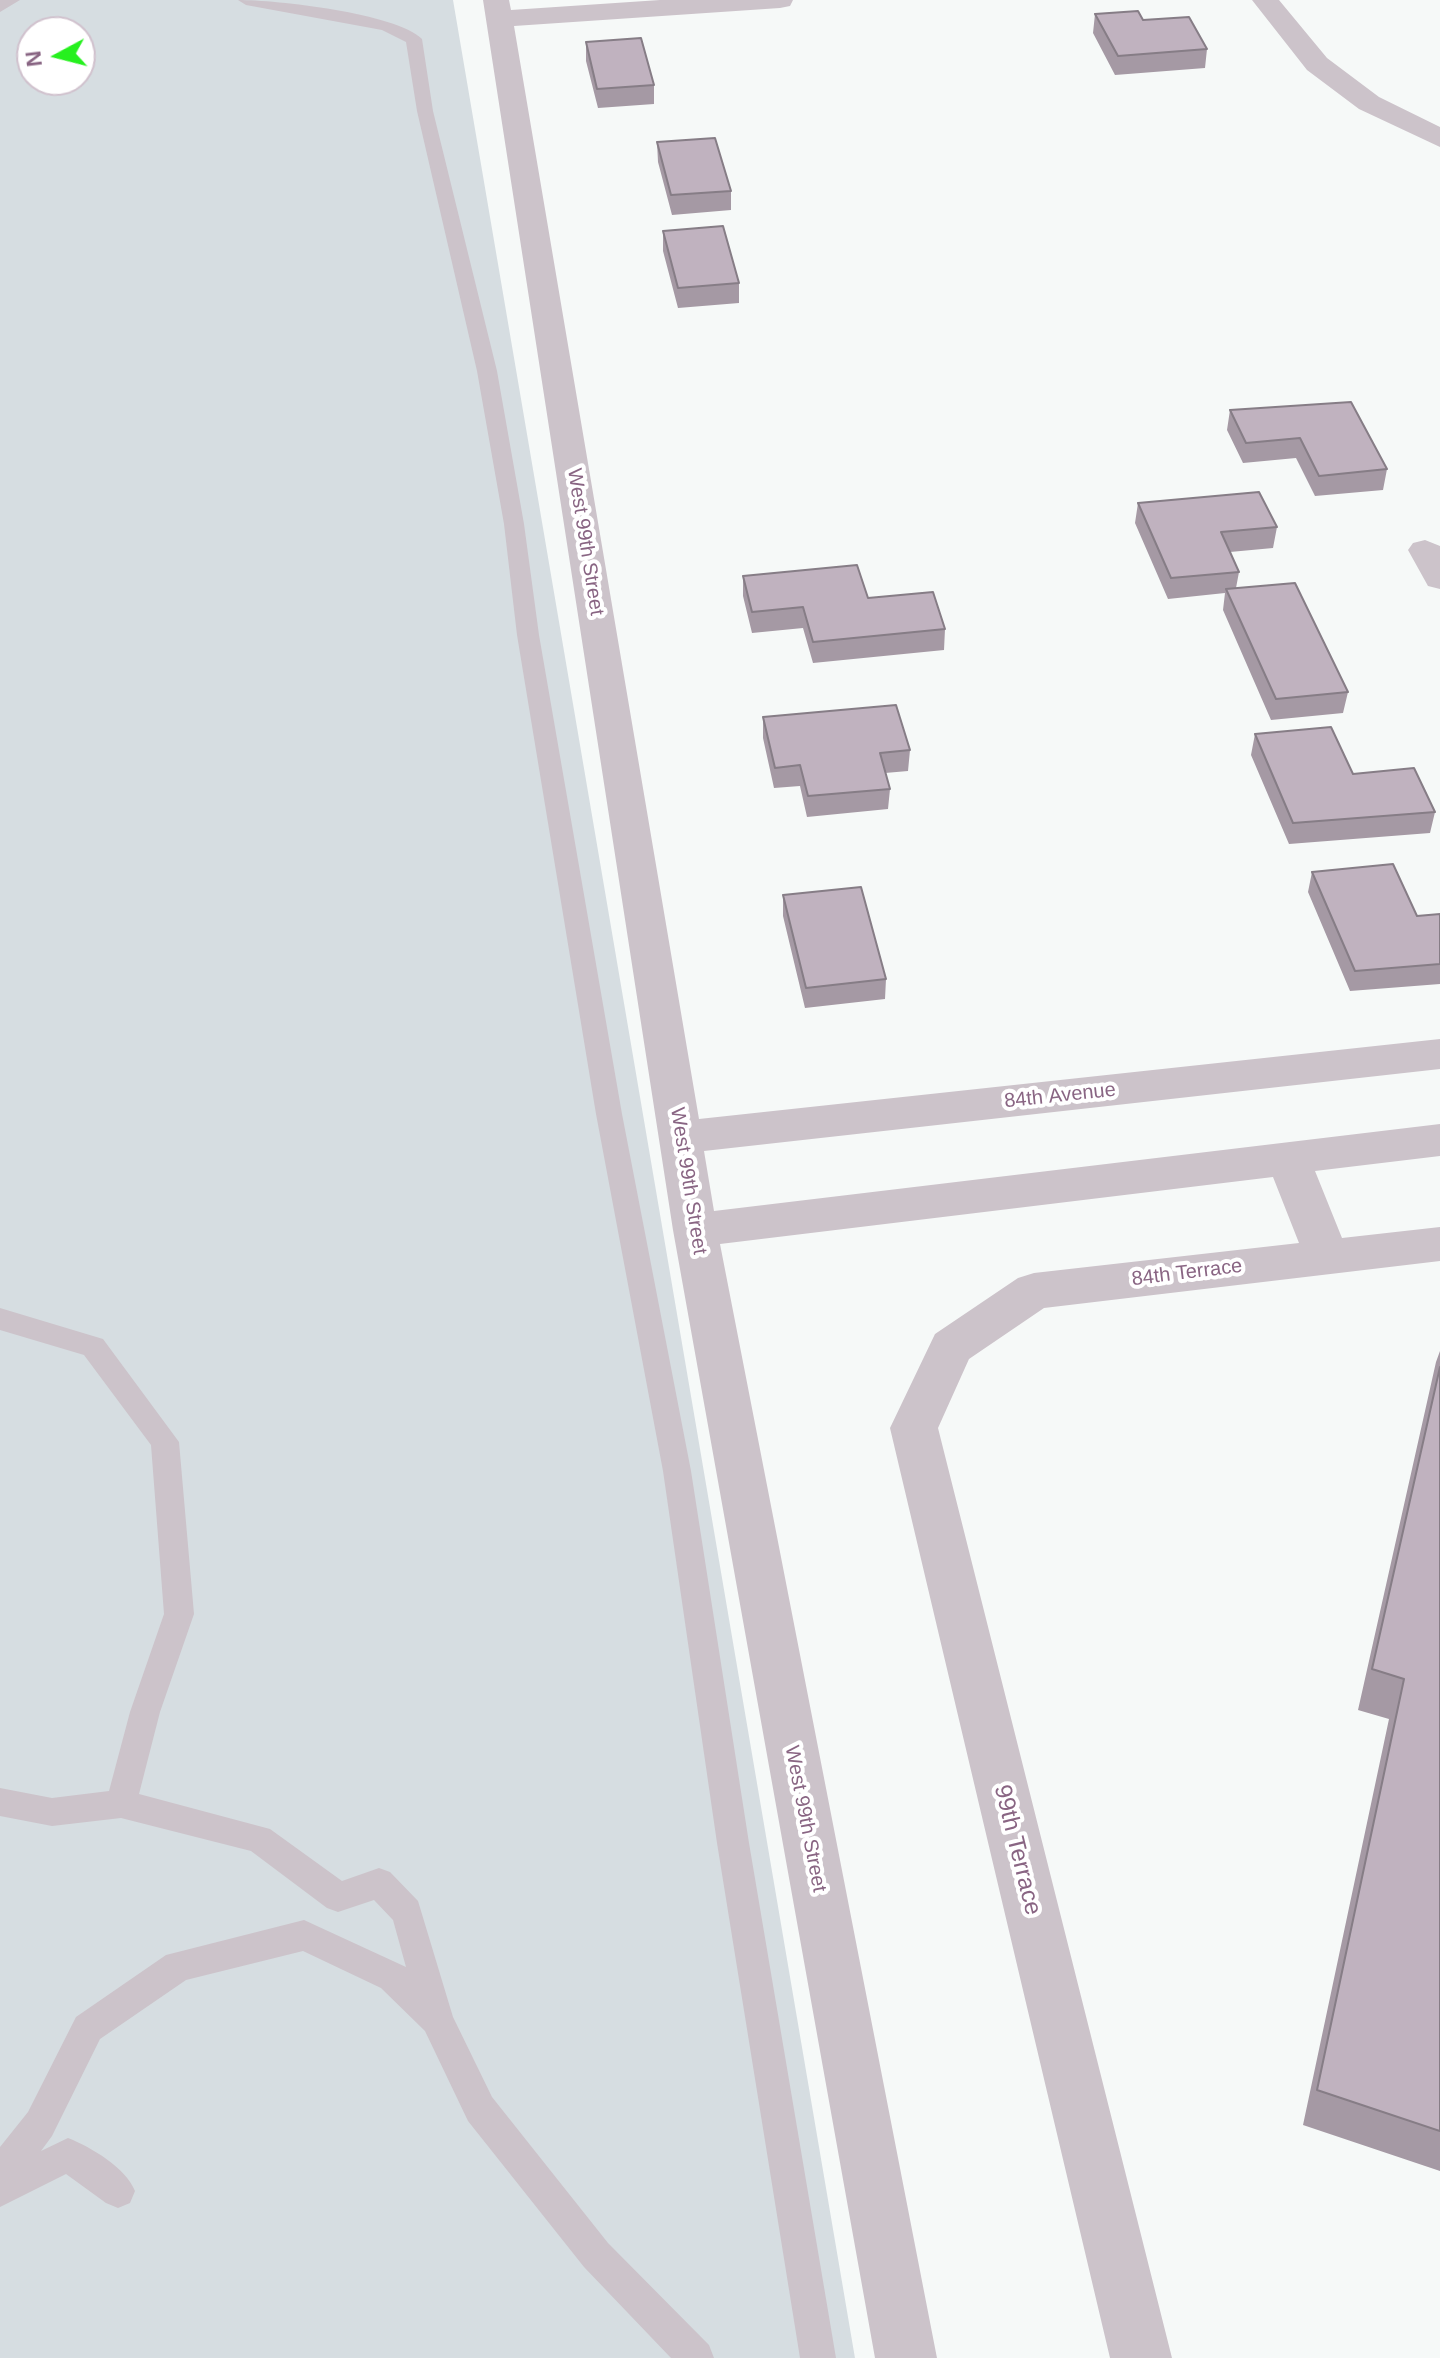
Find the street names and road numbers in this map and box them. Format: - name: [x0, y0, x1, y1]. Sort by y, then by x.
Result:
- street label: West 99th Street: [562, 467, 608, 617]
- street label: 84th Avenue: [1003, 1078, 1117, 1114]
- street label: West 99th Street: [665, 1106, 711, 1256]
- street label: 84th Terrace: [1130, 1254, 1244, 1292]
- street label: West 99th Street: [779, 1744, 831, 1894]
- street label: 99th Terrace: [987, 1782, 1047, 1918]

